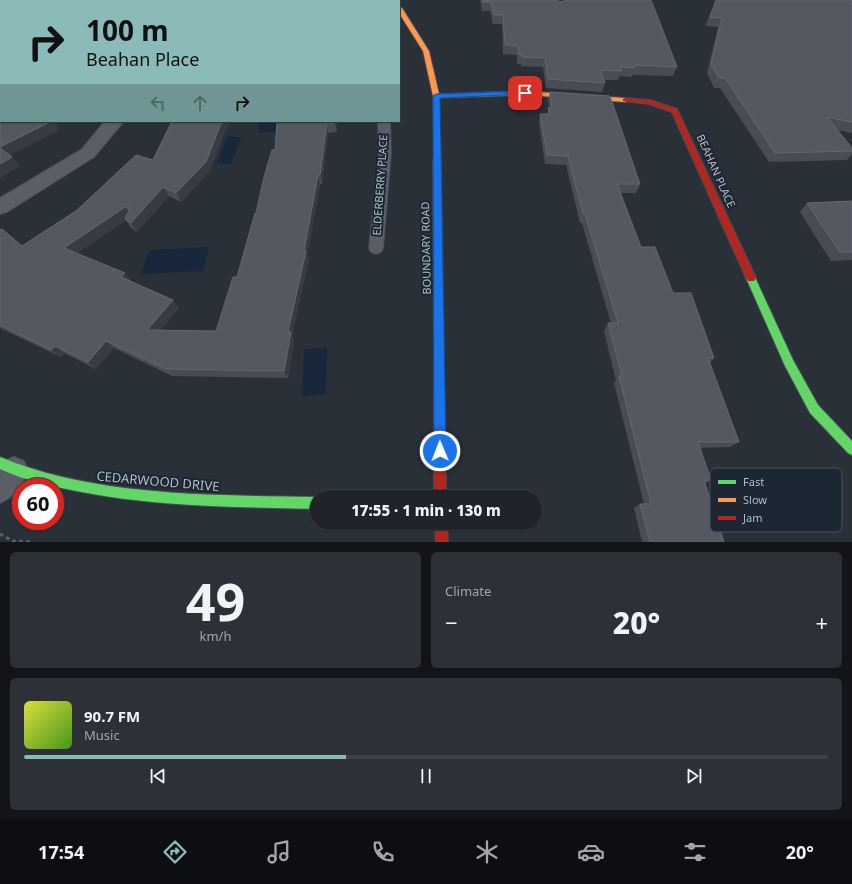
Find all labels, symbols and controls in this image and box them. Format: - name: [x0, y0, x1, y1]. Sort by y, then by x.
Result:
- text: 100 m: [86, 11, 169, 49]
- icon: right: [20, 16, 72, 68]
- text: Beahan Place: [86, 47, 199, 71]
- pin: [508, 76, 542, 110]
- icon: arrive: [514, 82, 536, 104]
- icon: left: [147, 92, 169, 114]
- icon: ahead: [189, 92, 211, 114]
- icon: right: [231, 92, 253, 114]
- street label: BEAHAN PLACE: [694, 132, 739, 210]
- street label: ELDERBERRY PLACE: [368, 134, 391, 236]
- street label: BOUNDARY ROAD: [417, 201, 434, 295]
- position arrow: [419, 430, 461, 472]
- street label: CEDARWOOD DRIVE: [96, 467, 220, 495]
- legend: [710, 468, 842, 532]
- text: Fast: [743, 474, 764, 489]
- speed limit sign: 60: [12, 478, 64, 530]
- text: Slow: [743, 492, 767, 507]
- text: 17:55 · 1 min · 130 m: [351, 500, 501, 520]
- text: Jam: [742, 510, 762, 525]
- text: 49: [186, 565, 245, 636]
- text: Climate: [445, 582, 491, 600]
- text: 20°: [613, 602, 660, 643]
- text: −: [445, 607, 458, 637]
- text: +: [815, 607, 828, 637]
- text: km/h: [200, 627, 231, 645]
- text: 90.7 FM: [84, 706, 140, 726]
- text: Music: [84, 726, 120, 744]
- icon: previous: [147, 765, 169, 787]
- icon: pause: [415, 765, 437, 787]
- icon: next: [683, 765, 705, 787]
- icon: directions: [161, 838, 189, 866]
- icon: music: [265, 838, 293, 866]
- icon: phone: [369, 838, 397, 866]
- icon: climate: [473, 838, 501, 866]
- icon: car: [577, 838, 605, 866]
- icon: filters: [681, 838, 709, 866]
- text: 17:54: [38, 840, 84, 864]
- text: 20°: [786, 840, 814, 864]

